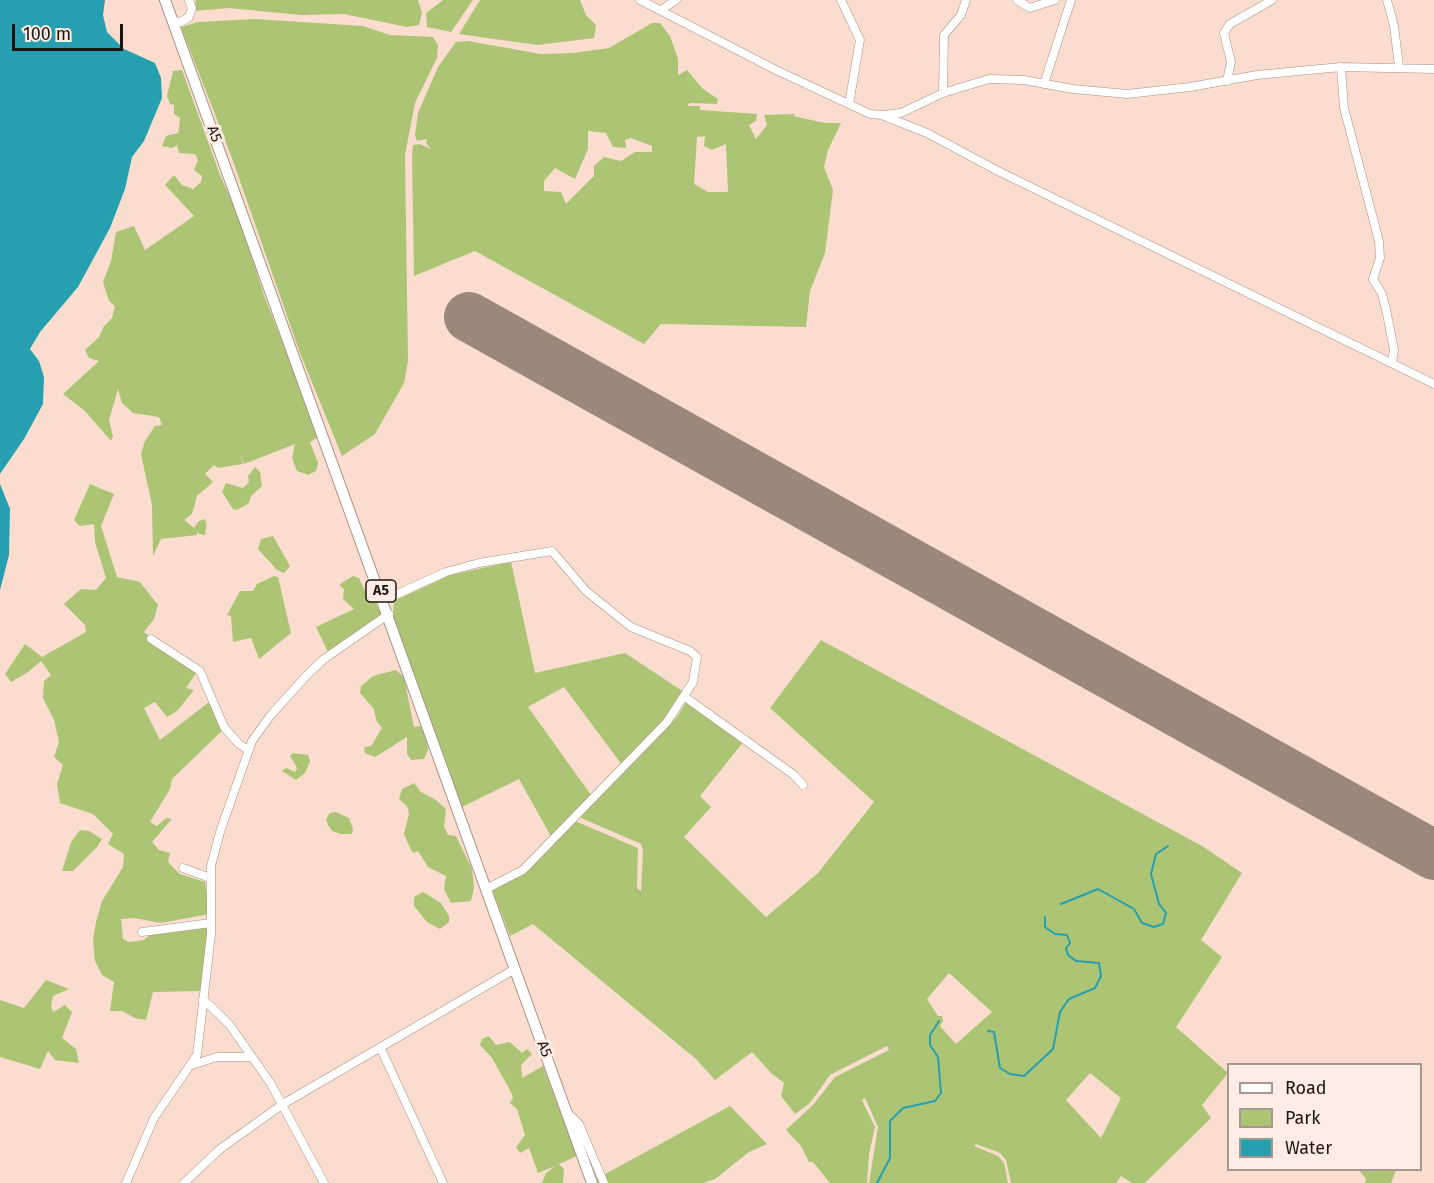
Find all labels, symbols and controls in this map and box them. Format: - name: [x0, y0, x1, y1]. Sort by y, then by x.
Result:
- scale bar: [15, 12, 126, 50]
- text: 100 m: [23, 23, 71, 45]
- street label: A5: [203, 123, 225, 145]
- road number: A5: [366, 580, 396, 602]
- street label: A5: [533, 1038, 555, 1060]
- legend: [1227, 1063, 1422, 1171]
- text: Road: [1285, 1077, 1327, 1099]
- text: Park: [1285, 1107, 1320, 1129]
- text: Water: [1285, 1137, 1332, 1159]

